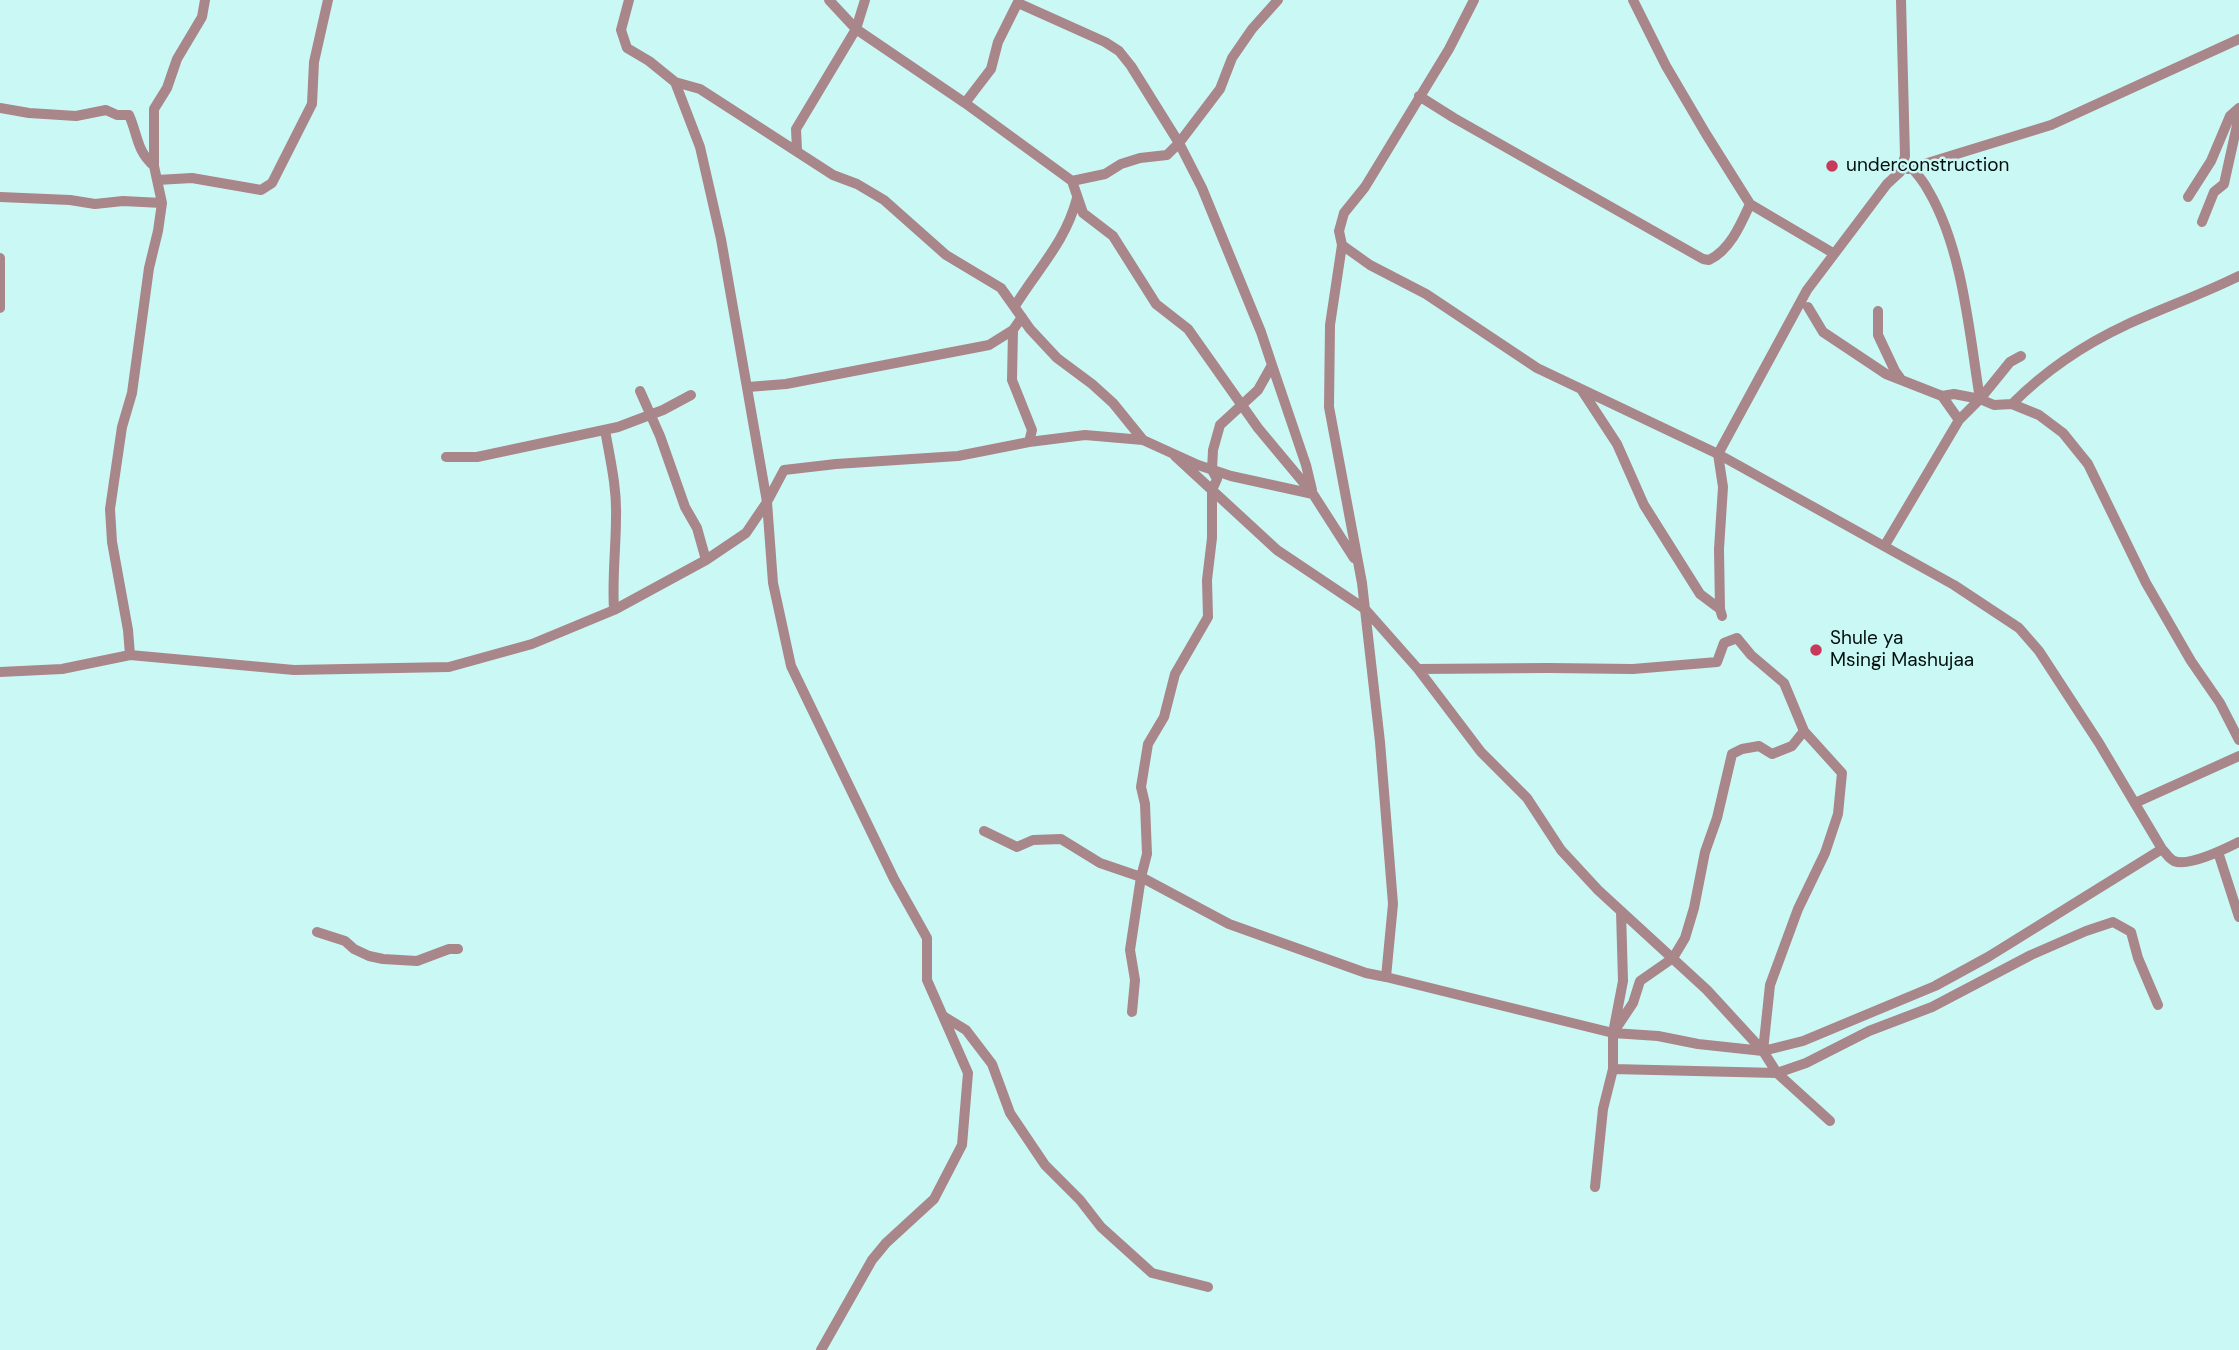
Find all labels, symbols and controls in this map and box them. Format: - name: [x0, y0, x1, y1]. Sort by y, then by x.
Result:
- place label: underconstruction: [1846, 155, 2009, 177]
- marker: underconstruction: [1824, 158, 1840, 174]
- place label: Shule ya Msingi Mashujaa: [1830, 628, 1974, 672]
- marker: Shule ya Msingi Mashujaa: [1808, 642, 1824, 658]

